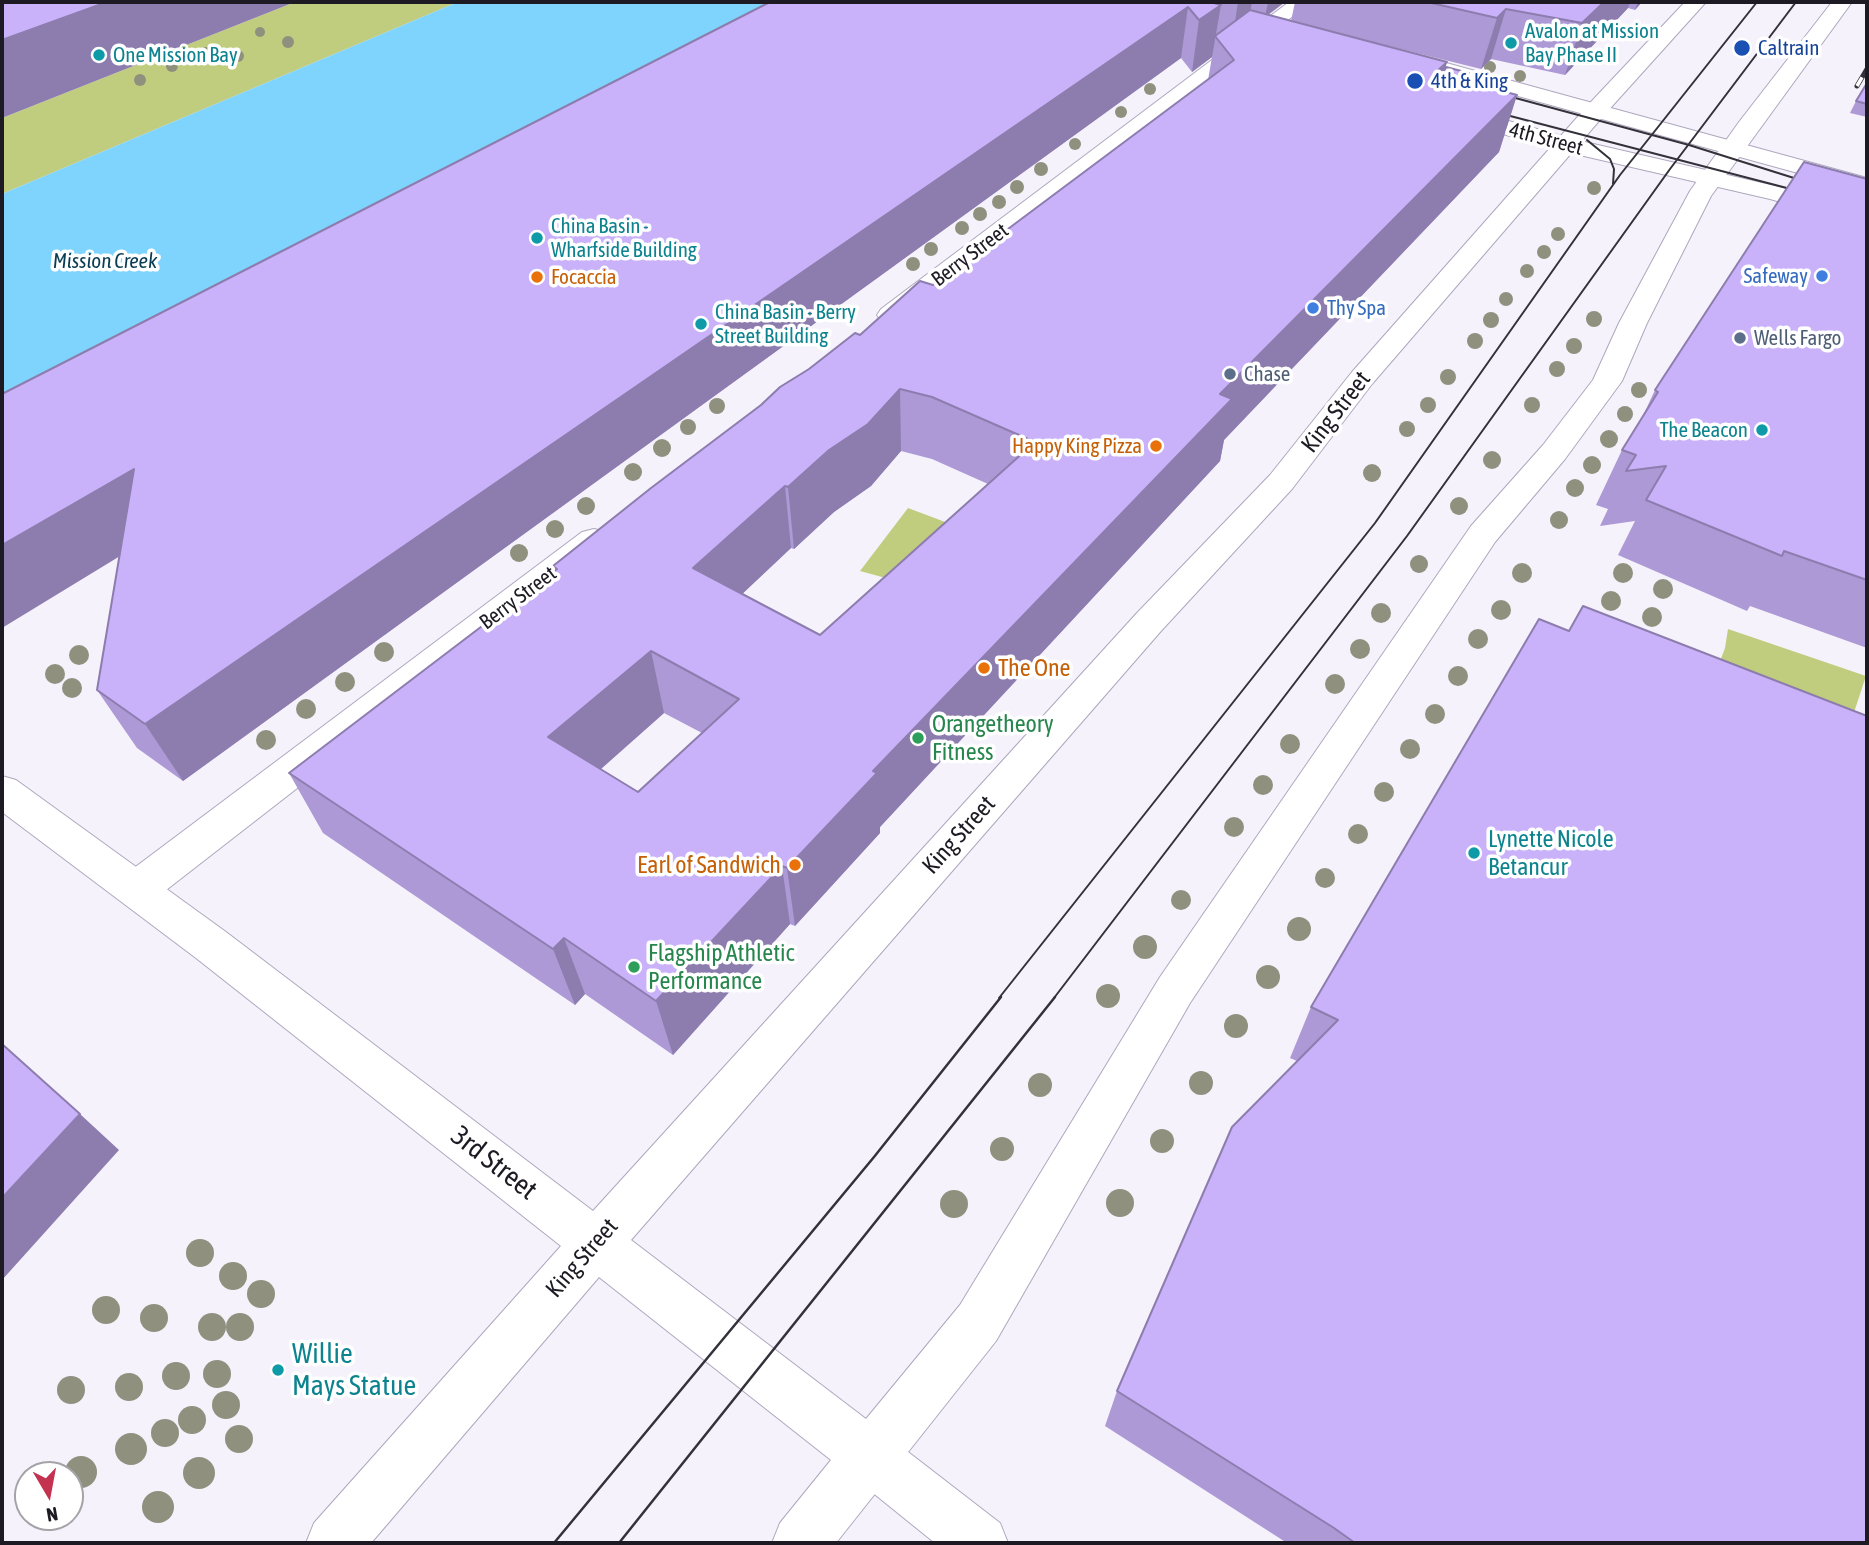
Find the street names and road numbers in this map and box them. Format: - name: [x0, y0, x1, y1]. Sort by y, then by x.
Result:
- street label: 4th Street: [1506, 117, 1586, 161]
- street label: Berry Street: [927, 218, 1013, 292]
- street label: King Street: [1295, 366, 1377, 458]
- street label: Berry Street: [475, 561, 561, 635]
- street label: King Street: [916, 790, 1002, 880]
- street label: 3rd Street: [444, 1119, 544, 1207]
- street label: King Street: [540, 1213, 624, 1303]

